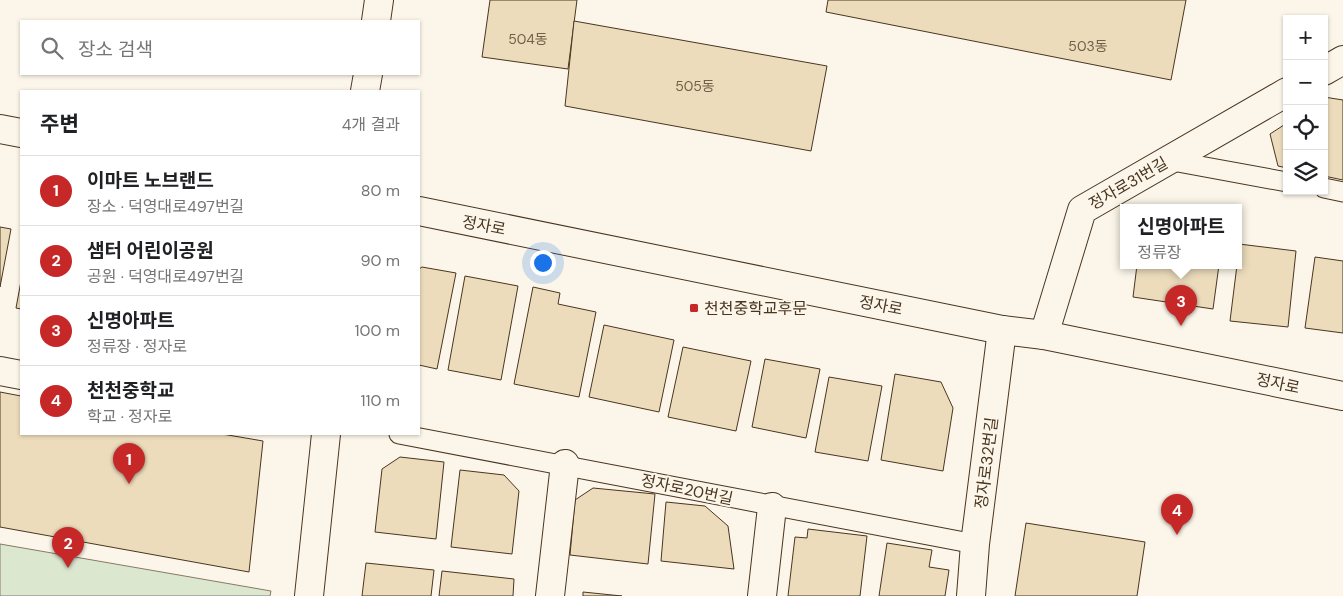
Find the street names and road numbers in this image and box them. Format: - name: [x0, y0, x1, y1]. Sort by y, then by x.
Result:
- street label: 정자로31번길: [1085, 152, 1172, 214]
- street label: 정자로: [460, 211, 508, 240]
- street label: 정자로: [857, 291, 905, 320]
- street label: 정자로: [1254, 369, 1302, 398]
- street label: 정자로32번길: [970, 416, 1003, 510]
- street label: 정자로20번길: [639, 469, 735, 509]

